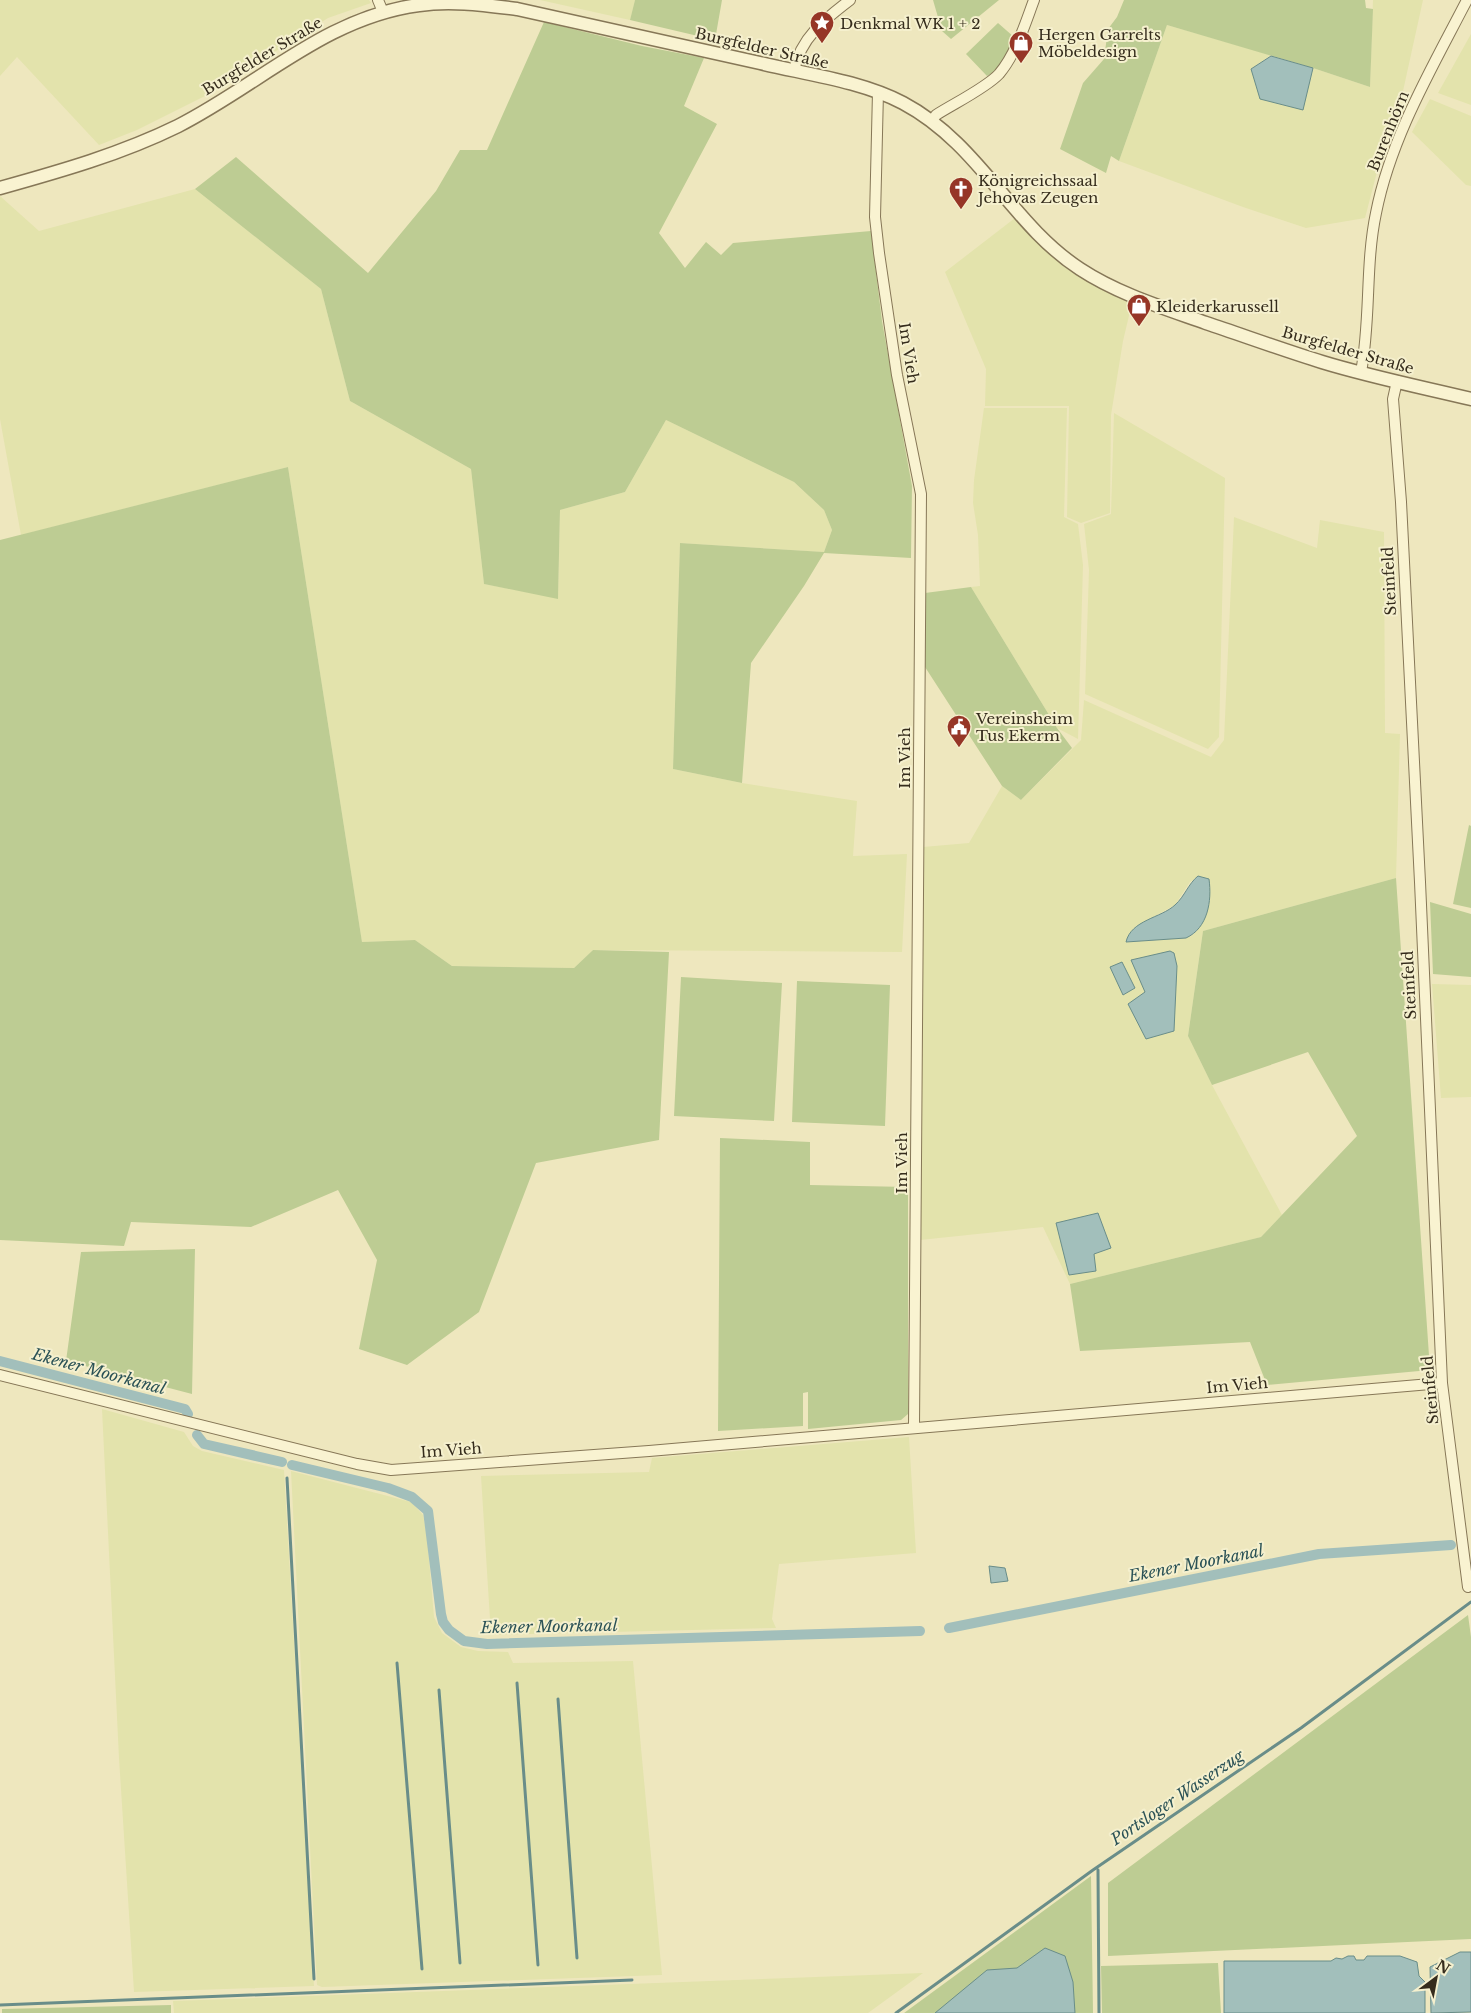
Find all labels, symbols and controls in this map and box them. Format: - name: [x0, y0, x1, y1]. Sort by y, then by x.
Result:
- place icon: Denkmal WK 1 + 2: [809, 10, 835, 44]
- street label: Burgfelder Straße: [199, 13, 325, 99]
- place label: Denkmal WK 1 + 2: [840, 14, 980, 33]
- street label: Burgfelder Straße: [693, 23, 831, 73]
- place label: Hergen Garrelts Möbeldesign: [1038, 25, 1161, 61]
- shop icon: Hergen Garrelts Möbeldesign: [1008, 30, 1034, 64]
- street label: Burenhörn: [1363, 88, 1413, 174]
- place label: Königreichssaal Jehovas Zeugen: [976, 171, 1098, 207]
- church icon: Königreichssaal Jehovas Zeugen: [948, 176, 974, 210]
- shop icon: Kleiderkarussell: [1126, 293, 1152, 327]
- place label: Kleiderkarussell: [1156, 297, 1279, 316]
- street label: Im Vieh: [895, 321, 923, 385]
- street label: Burgfelder Straße: [1280, 322, 1416, 378]
- street label: Steinfeld: [1378, 546, 1400, 616]
- place label: Vereinsheim Tus Ekerm: [975, 709, 1073, 745]
- public building icon: Vereinsheim Tus Ekerm: [946, 714, 972, 748]
- street label: Im Vieh: [895, 727, 914, 789]
- street label: Steinfeld: [1398, 950, 1420, 1020]
- street label: Im Vieh: [892, 1132, 911, 1194]
- water label: Ekener Moorkanal: [29, 1343, 169, 1399]
- street label: Steinfeld: [1418, 1355, 1442, 1425]
- street label: Im Vieh: [1205, 1373, 1269, 1397]
- street label: Im Vieh: [420, 1438, 482, 1462]
- water label: Ekener Moorkanal: [1126, 1540, 1266, 1586]
- water label: Ekener Moorkanal: [479, 1615, 619, 1637]
- water label: Portsloger Wasserzug: [1106, 1744, 1248, 1850]
- north arrow: [1411, 1953, 1461, 2003]
- text: N: [1433, 1956, 1453, 1978]

